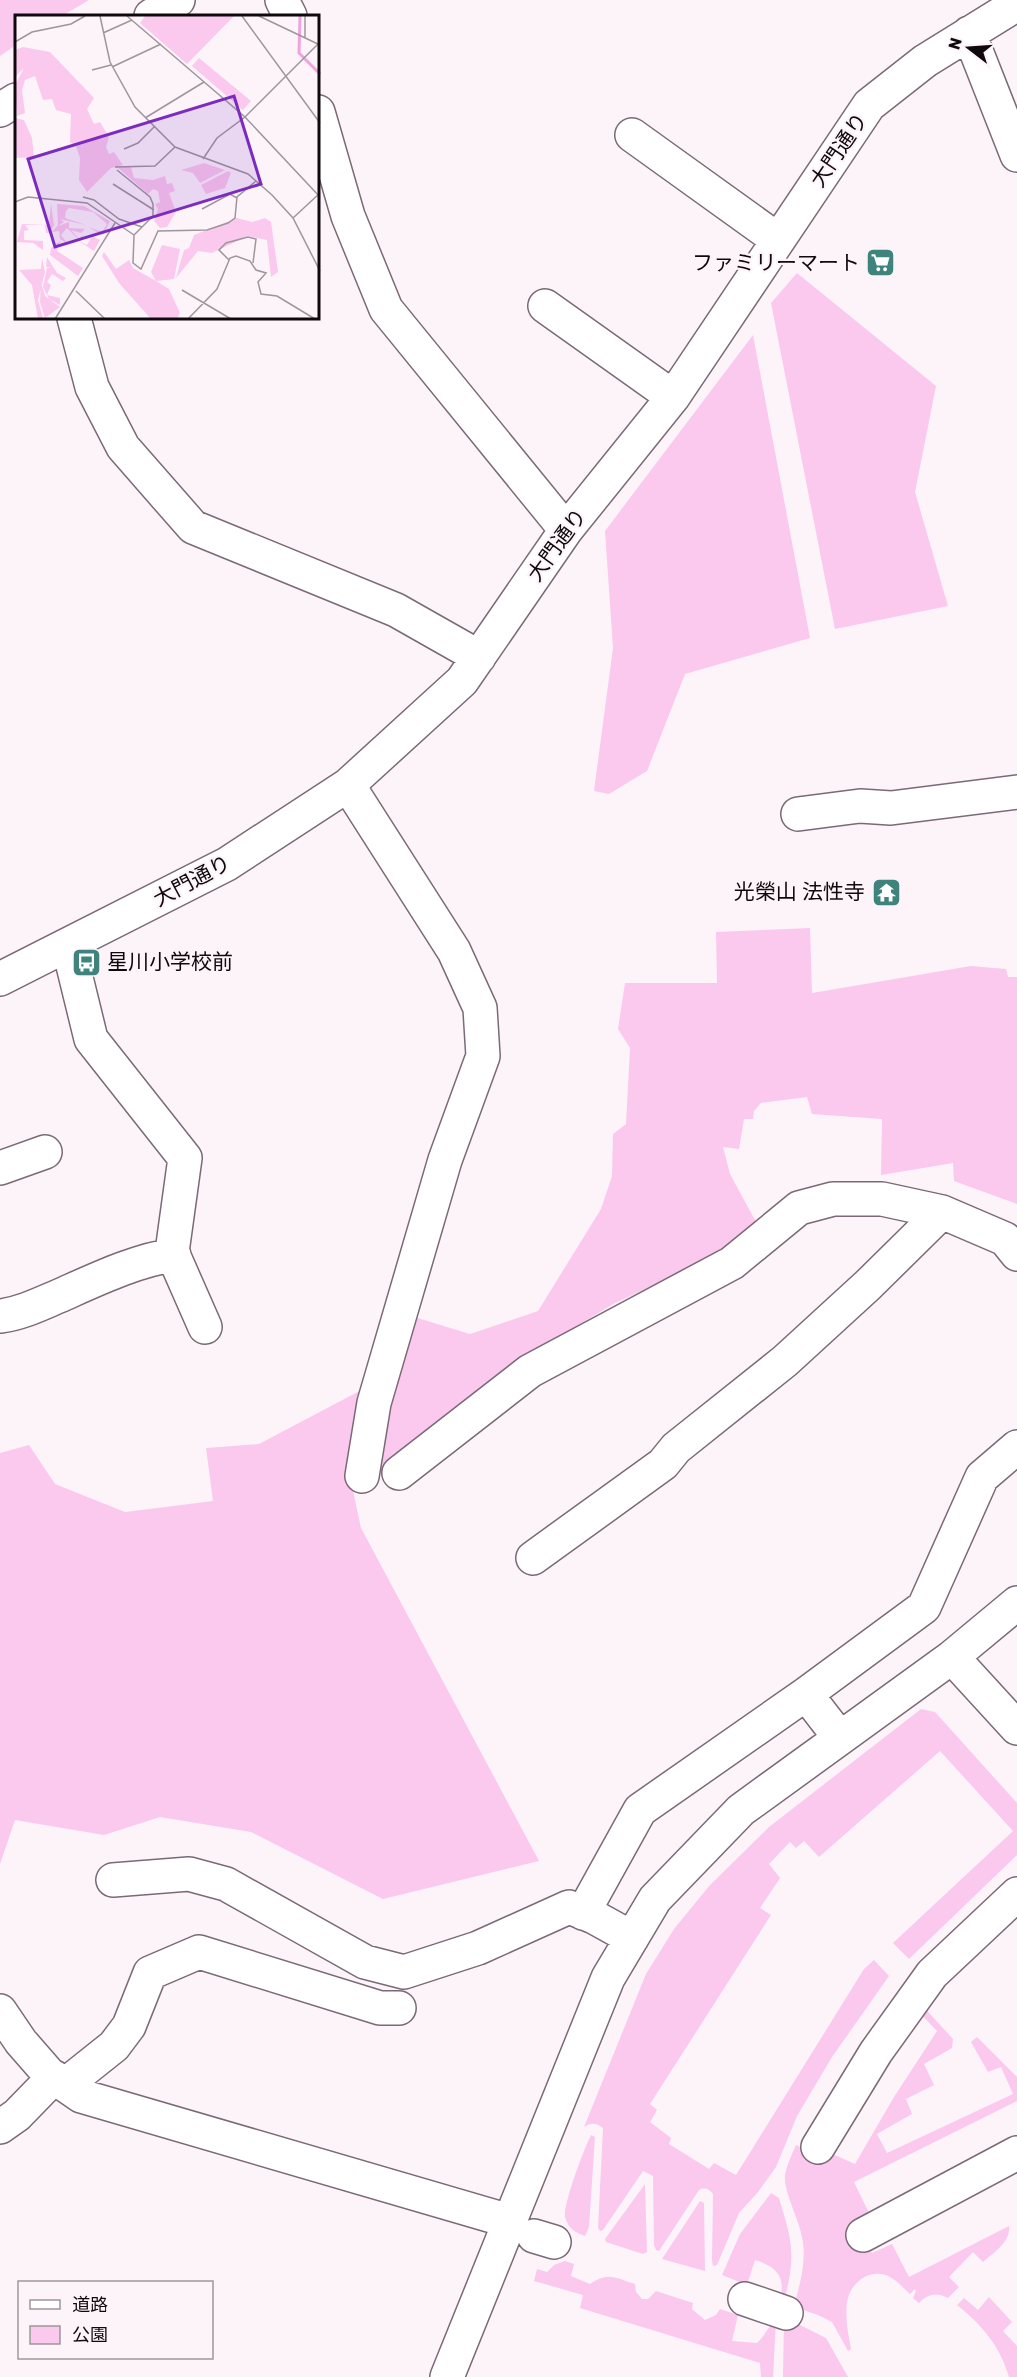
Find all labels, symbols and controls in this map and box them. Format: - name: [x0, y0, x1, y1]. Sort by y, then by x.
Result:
- inset map: [15, 15, 320, 320]
- north arrow: [939, 18, 999, 78]
- text: N: [944, 35, 966, 52]
- street label: 大門通り: [805, 108, 872, 192]
- supermarket icon: ファミリーマート: [865, 247, 897, 279]
- place label: ファミリーマート: [692, 250, 860, 275]
- street label: 大門通り: [522, 503, 591, 586]
- street label: 大門通り: [149, 850, 235, 911]
- temple icon: 光榮山 法性寺: [870, 876, 902, 908]
- place label: 光榮山 法性寺: [734, 879, 865, 904]
- bus stop icon: 星川小学校前: [70, 946, 102, 978]
- place label: 星川小学校前: [107, 949, 233, 974]
- legend: [18, 2281, 213, 2359]
- text: 道路: [72, 2294, 108, 2316]
- text: 公園: [72, 2324, 108, 2346]

